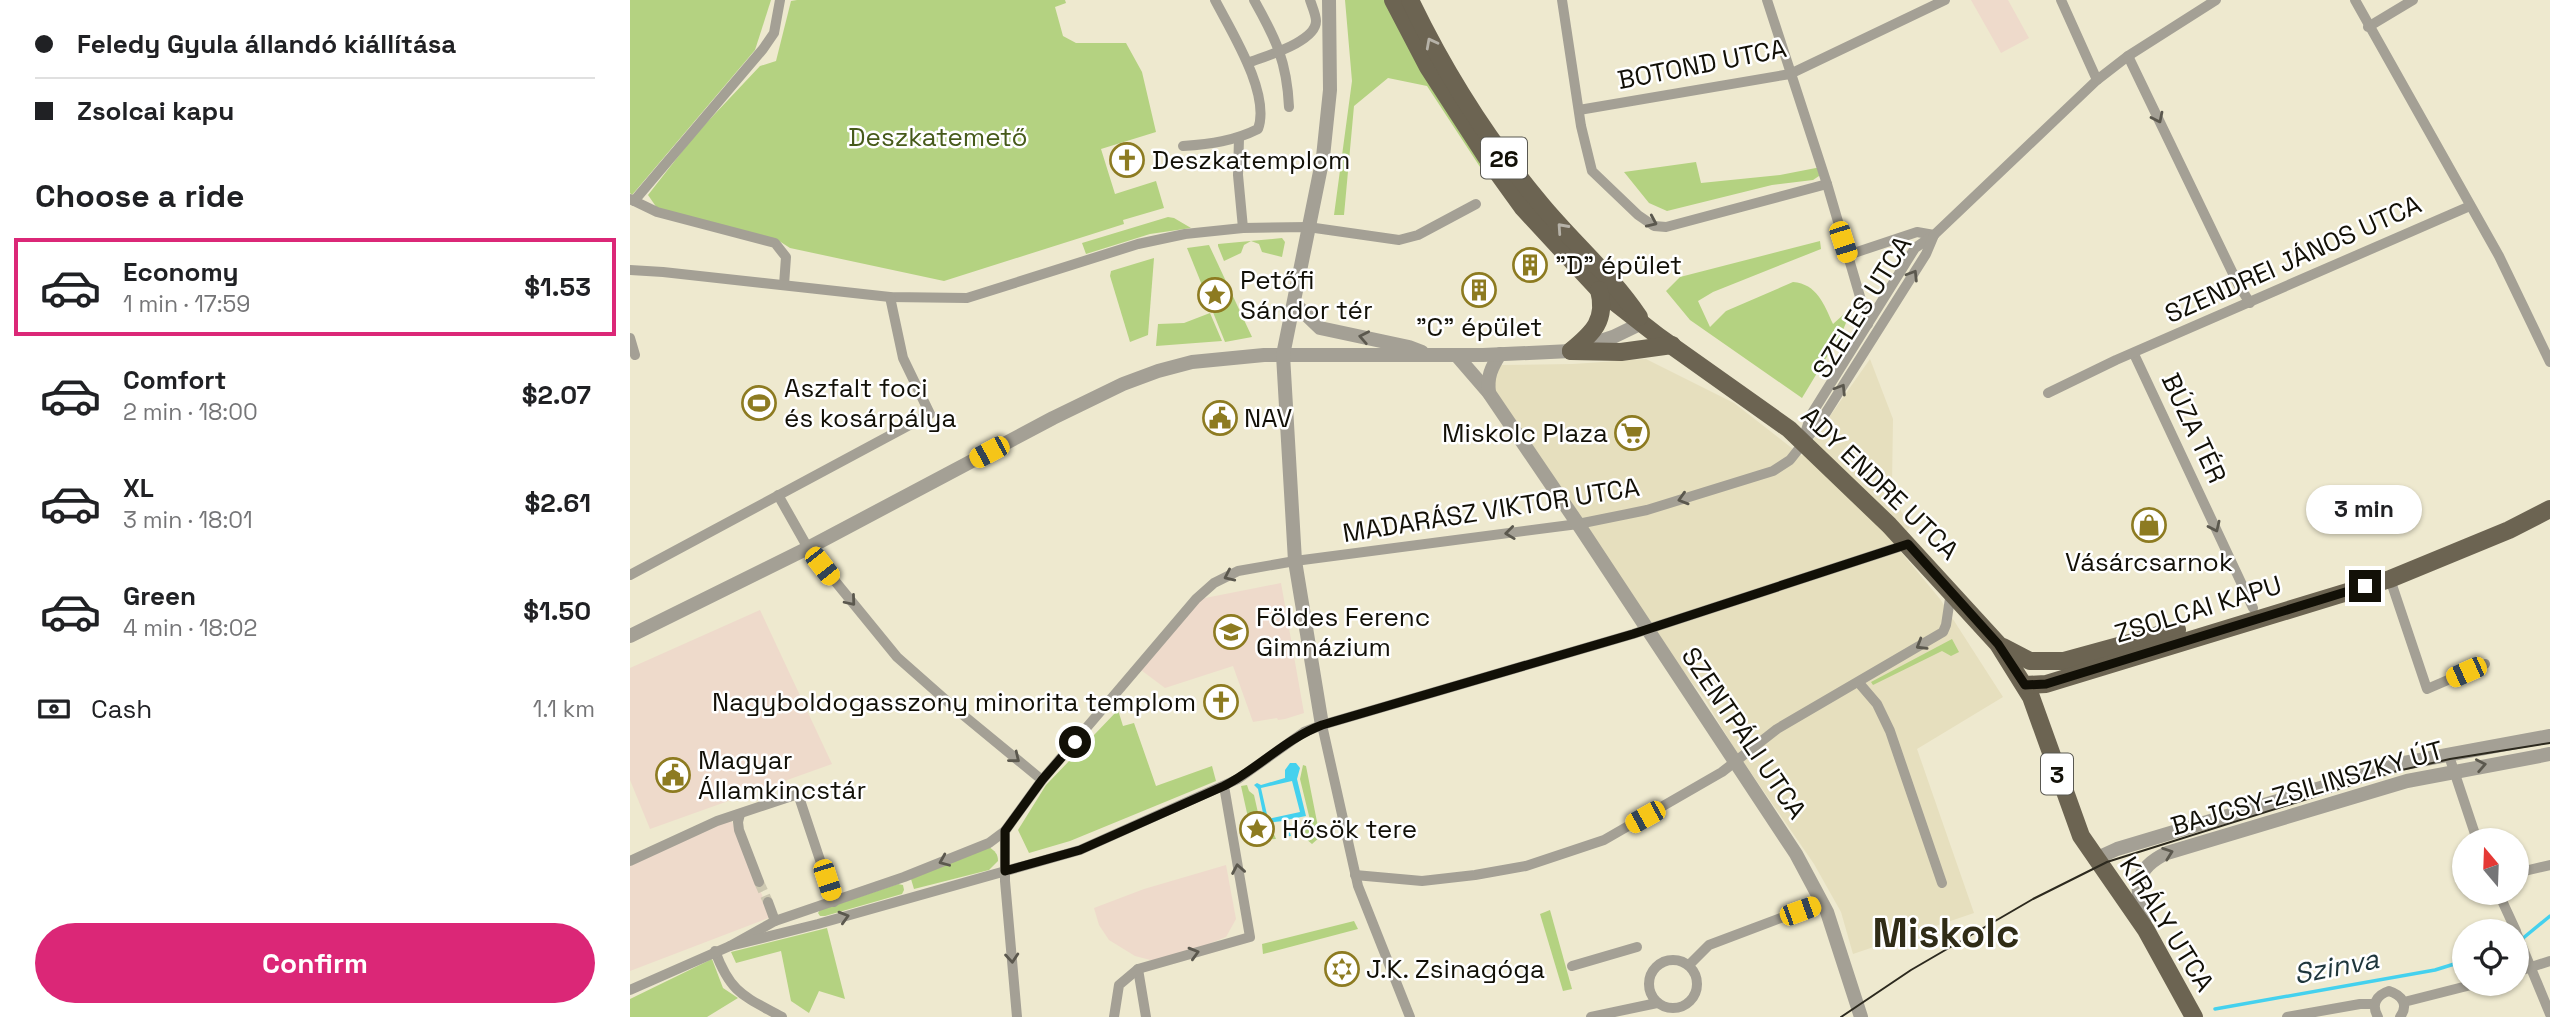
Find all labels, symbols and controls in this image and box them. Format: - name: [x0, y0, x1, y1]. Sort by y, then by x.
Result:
- text: Feledy Gyula állandó kiállítása: [77, 27, 456, 61]
- street label: BOTOND UTCA: [1615, 31, 1789, 97]
- one-way arrow: [1426, 38, 1440, 50]
- text: Zsolcai kapu: [77, 94, 234, 128]
- one-way arrow: [2150, 111, 2164, 123]
- park label: Deszkatemető: [848, 120, 1028, 154]
- road number: 26: [1481, 138, 1527, 178]
- church icon: Deszkatemplom: [1108, 141, 1146, 179]
- place label: Deszkatemplom: [1152, 143, 1350, 177]
- text: Choose a ride: [35, 176, 245, 216]
- street label: SZENDREI JÁNOS UTCA: [2160, 187, 2426, 331]
- one-way arrow: [1645, 214, 1657, 228]
- car: [1827, 219, 1860, 265]
- one-way arrow: [1558, 223, 1570, 236]
- street label: SZELES UTCA: [1805, 229, 1919, 385]
- building icon: "D" épület: [1511, 246, 1549, 284]
- place label: "D" épület: [1555, 248, 1682, 282]
- text: Economy: [123, 255, 239, 289]
- icon: car: [39, 256, 102, 319]
- place label: Petőfi Sándor tér: [1240, 263, 1373, 327]
- text: $1.53: [524, 270, 591, 304]
- one-way arrow: [1904, 270, 1917, 283]
- building icon: "C" épület: [1460, 271, 1498, 309]
- place icon: Petőfi Sándor tér: [1196, 276, 1234, 314]
- text: 1 min · 17:59: [123, 289, 250, 319]
- place label: "C" épület: [1416, 310, 1542, 344]
- one-way arrow: [1358, 331, 1370, 346]
- text: Comfort: [123, 363, 226, 397]
- icon: car: [39, 364, 102, 427]
- street label: BÚZA TÉR: [2154, 367, 2234, 489]
- place label: Aszfalt foci és kosárpálya: [784, 371, 956, 435]
- text: $2.07: [522, 378, 591, 412]
- one-way arrow: [1832, 383, 1845, 396]
- sports icon: Aszfalt foci és kosárpálya: [740, 384, 778, 422]
- text: 2 min · 18:00: [123, 397, 258, 427]
- public building icon: NAV: [1201, 399, 1239, 437]
- street label: ADY ENDRE UTCA: [1794, 399, 1966, 567]
- place label: NAV: [1244, 401, 1292, 435]
- supermarket icon: Miskolc Plaza: [1613, 414, 1651, 452]
- place label: Miskolc Plaza: [1442, 416, 1608, 450]
- car: [966, 433, 1013, 471]
- street label: MADARÁSZ VIKTOR UTCA: [1340, 470, 1642, 550]
- text: XL: [123, 471, 154, 505]
- icon: car: [39, 472, 102, 535]
- callout: 3 min: [2307, 484, 2423, 534]
- text: $2.61: [525, 486, 591, 520]
- one-way arrow: [1678, 491, 1690, 506]
- text: 3 min: [2334, 494, 2394, 524]
- text: 3 min · 18:01: [123, 505, 253, 535]
- shop icon: Vásárcsarnok: [2130, 506, 2168, 544]
- one-way arrow: [2207, 519, 2221, 532]
- one-way arrow: [1504, 526, 1516, 541]
- car: [801, 543, 844, 589]
- place label: Vásárcsarnok: [2065, 545, 2233, 579]
- street label: ZSOLCAI KAPU: [2110, 567, 2286, 651]
- one-way arrow: [1224, 568, 1236, 582]
- route end: [2349, 570, 2381, 602]
- text: Green: [123, 579, 196, 613]
- icon: car: [39, 580, 102, 643]
- one-way arrow: [843, 593, 855, 606]
- text: $1.50: [523, 594, 591, 628]
- place label: Földes Ferenc Gimnázium: [1256, 600, 1430, 664]
- text: 4 min · 18:02: [123, 613, 257, 643]
- school or university icon: Földes Ferenc Gimnázium: [1212, 613, 1250, 651]
- one-way arrow: [1915, 637, 1928, 650]
- street label: SZENTPÁLI UTCA: [1674, 640, 1814, 826]
- car: [2443, 654, 2490, 690]
- church icon: Nagyboldogasszony minorita templom: [1202, 683, 1240, 721]
- place label: Nagyboldogasszony minorita templom: [712, 685, 1196, 719]
- icon: cash: [35, 690, 73, 728]
- text: Cash: [91, 692, 152, 726]
- text: 1.1 km: [533, 694, 595, 724]
- route start: [1059, 726, 1091, 758]
- street label: BAJCSY-ZSILINSZKY ÚT: [2167, 733, 2447, 843]
- place label: Magyar Államkincstár: [698, 743, 866, 807]
- one-way arrow: [1006, 750, 1019, 762]
- road number: 3: [2041, 754, 2073, 794]
- public building icon: Magyar Államkincstár: [654, 756, 692, 794]
- one-way arrow: [2475, 759, 2487, 774]
- car: [1622, 798, 1669, 836]
- place icon: Hősök tere: [1238, 810, 1276, 848]
- place label: Hősök tere: [1282, 812, 1417, 846]
- north arrow: [2452, 828, 2529, 905]
- map controls: [2452, 828, 2529, 996]
- one-way arrow: [2162, 847, 2174, 861]
- street label: KIRÁLY UTCA: [2112, 850, 2222, 998]
- one-way arrow: [939, 852, 951, 866]
- car: [811, 857, 844, 903]
- one-way arrow: [1232, 863, 1247, 875]
- car: [1777, 894, 1824, 928]
- district label: Miskolc: [1873, 908, 2019, 959]
- one-way arrow: [837, 911, 849, 925]
- button: locate: [2452, 919, 2529, 996]
- button: Confirm: [35, 923, 595, 1003]
- water label: Szinva: [2290, 940, 2383, 992]
- one-way arrow: [1188, 946, 1200, 961]
- synagogue icon: J.K. Zsinagóga: [1323, 950, 1361, 988]
- place label: J.K. Zsinagóga: [1366, 952, 1545, 986]
- one-way arrow: [1004, 953, 1019, 964]

